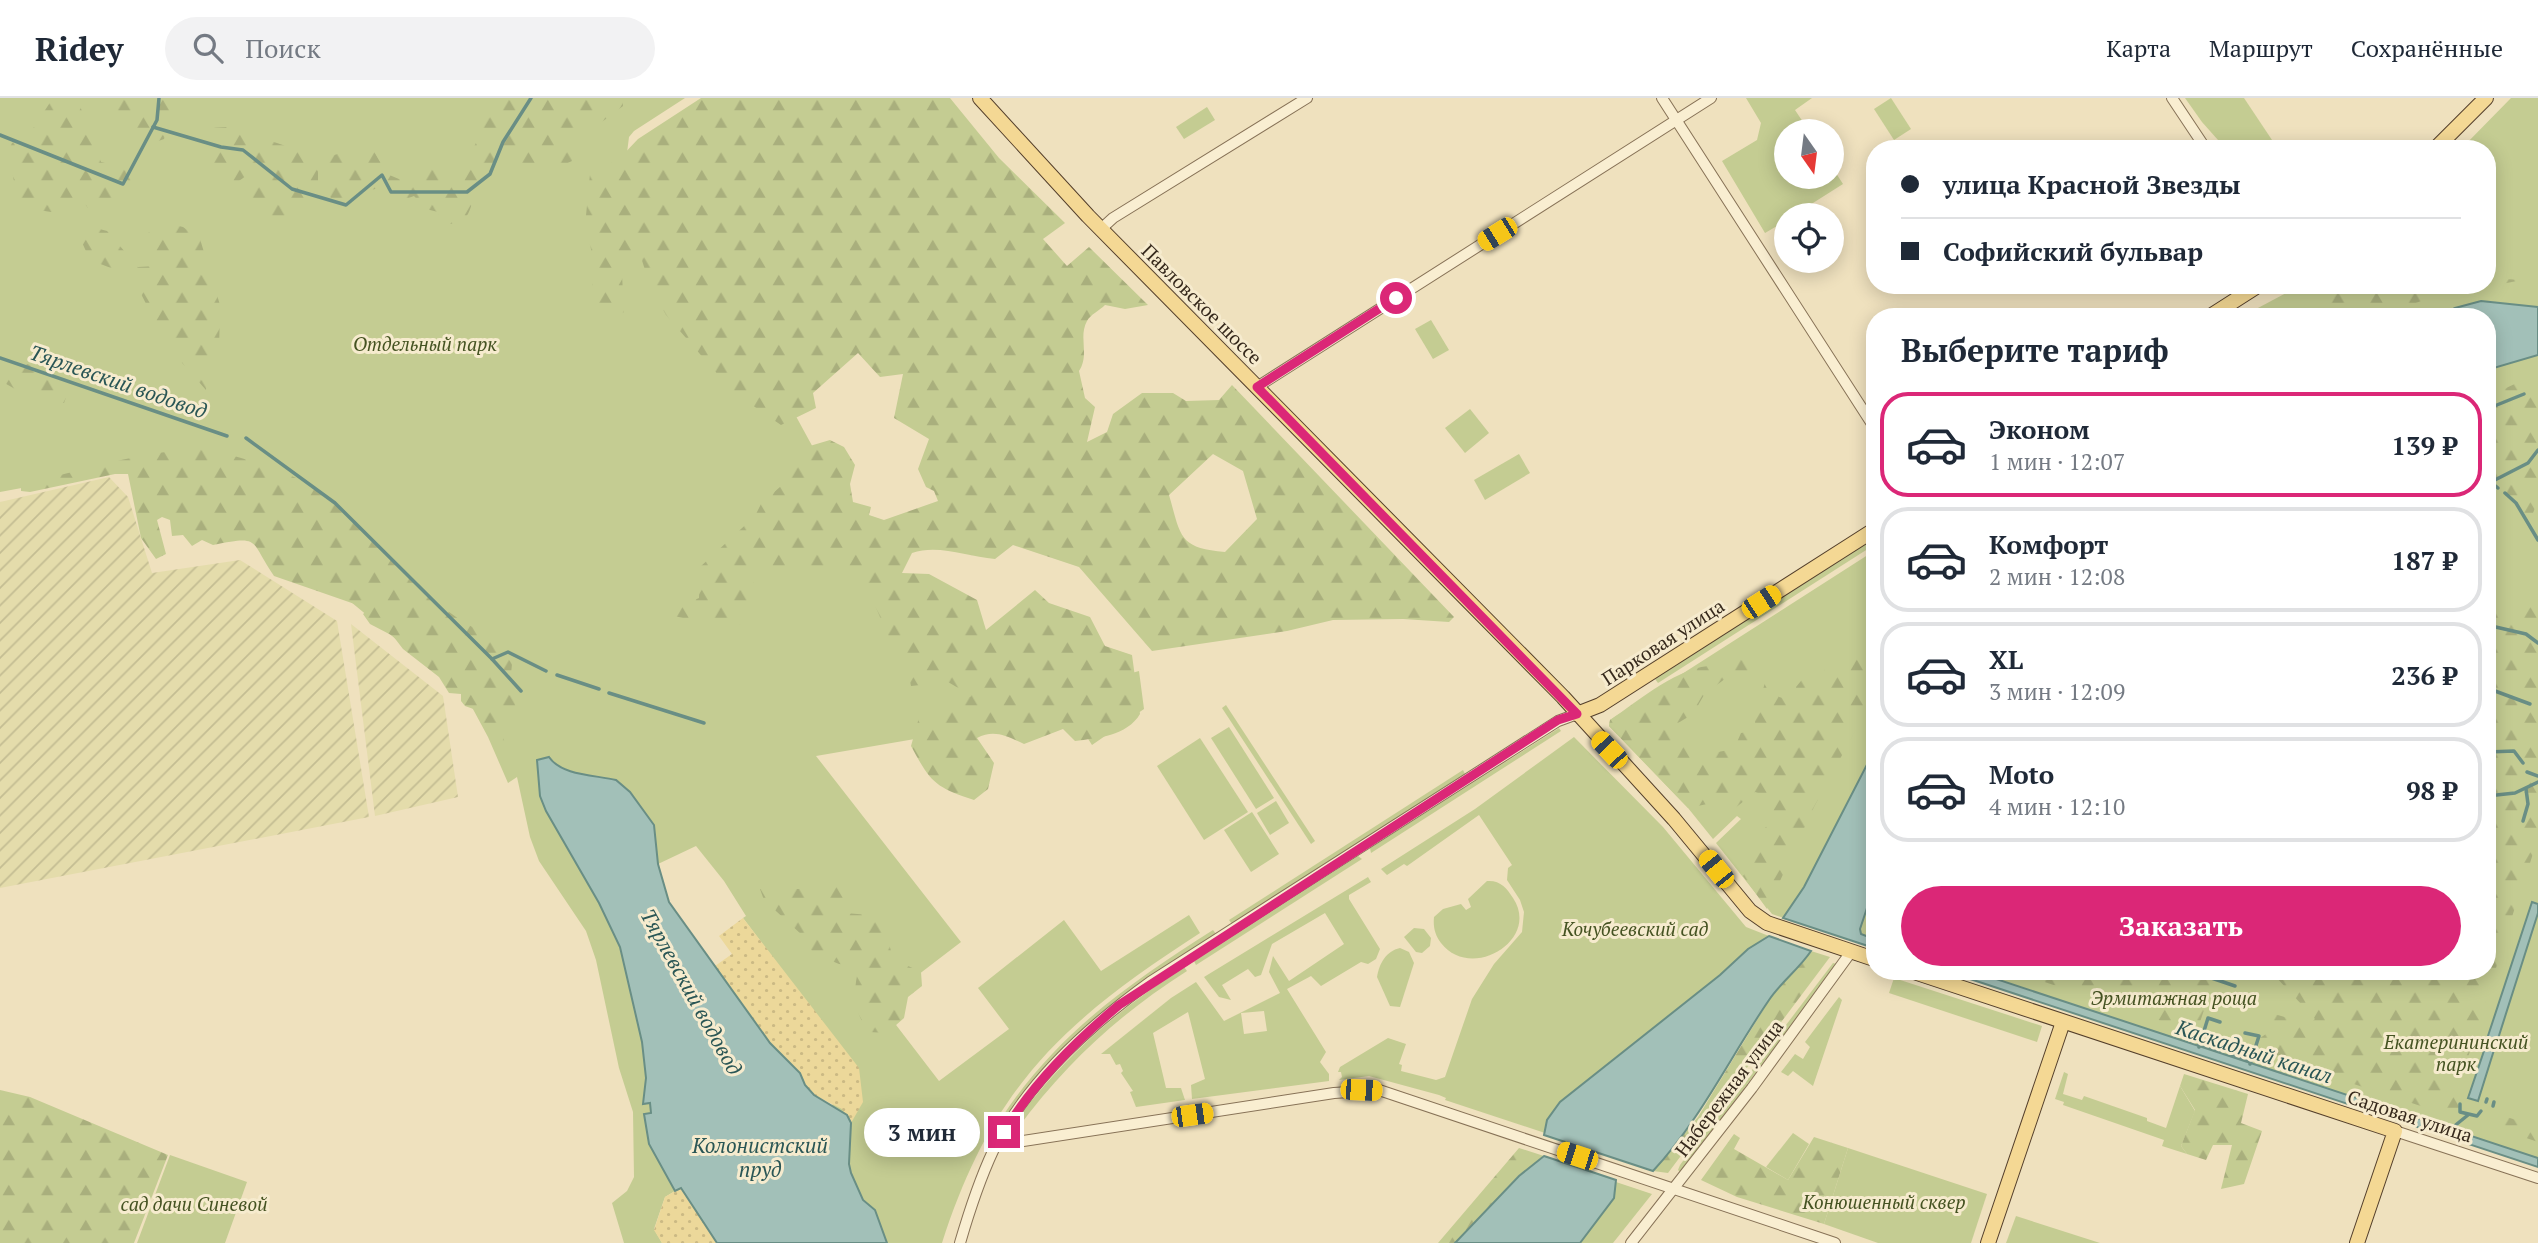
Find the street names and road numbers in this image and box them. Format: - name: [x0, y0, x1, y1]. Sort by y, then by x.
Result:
- street label: Павловское шоссе: [1137, 238, 1268, 369]
- street label: Парковая улица: [1597, 592, 1729, 691]
- street label: Набережная улица: [1669, 1014, 1789, 1161]
- street label: Садовая улица: [2345, 1084, 2476, 1148]

